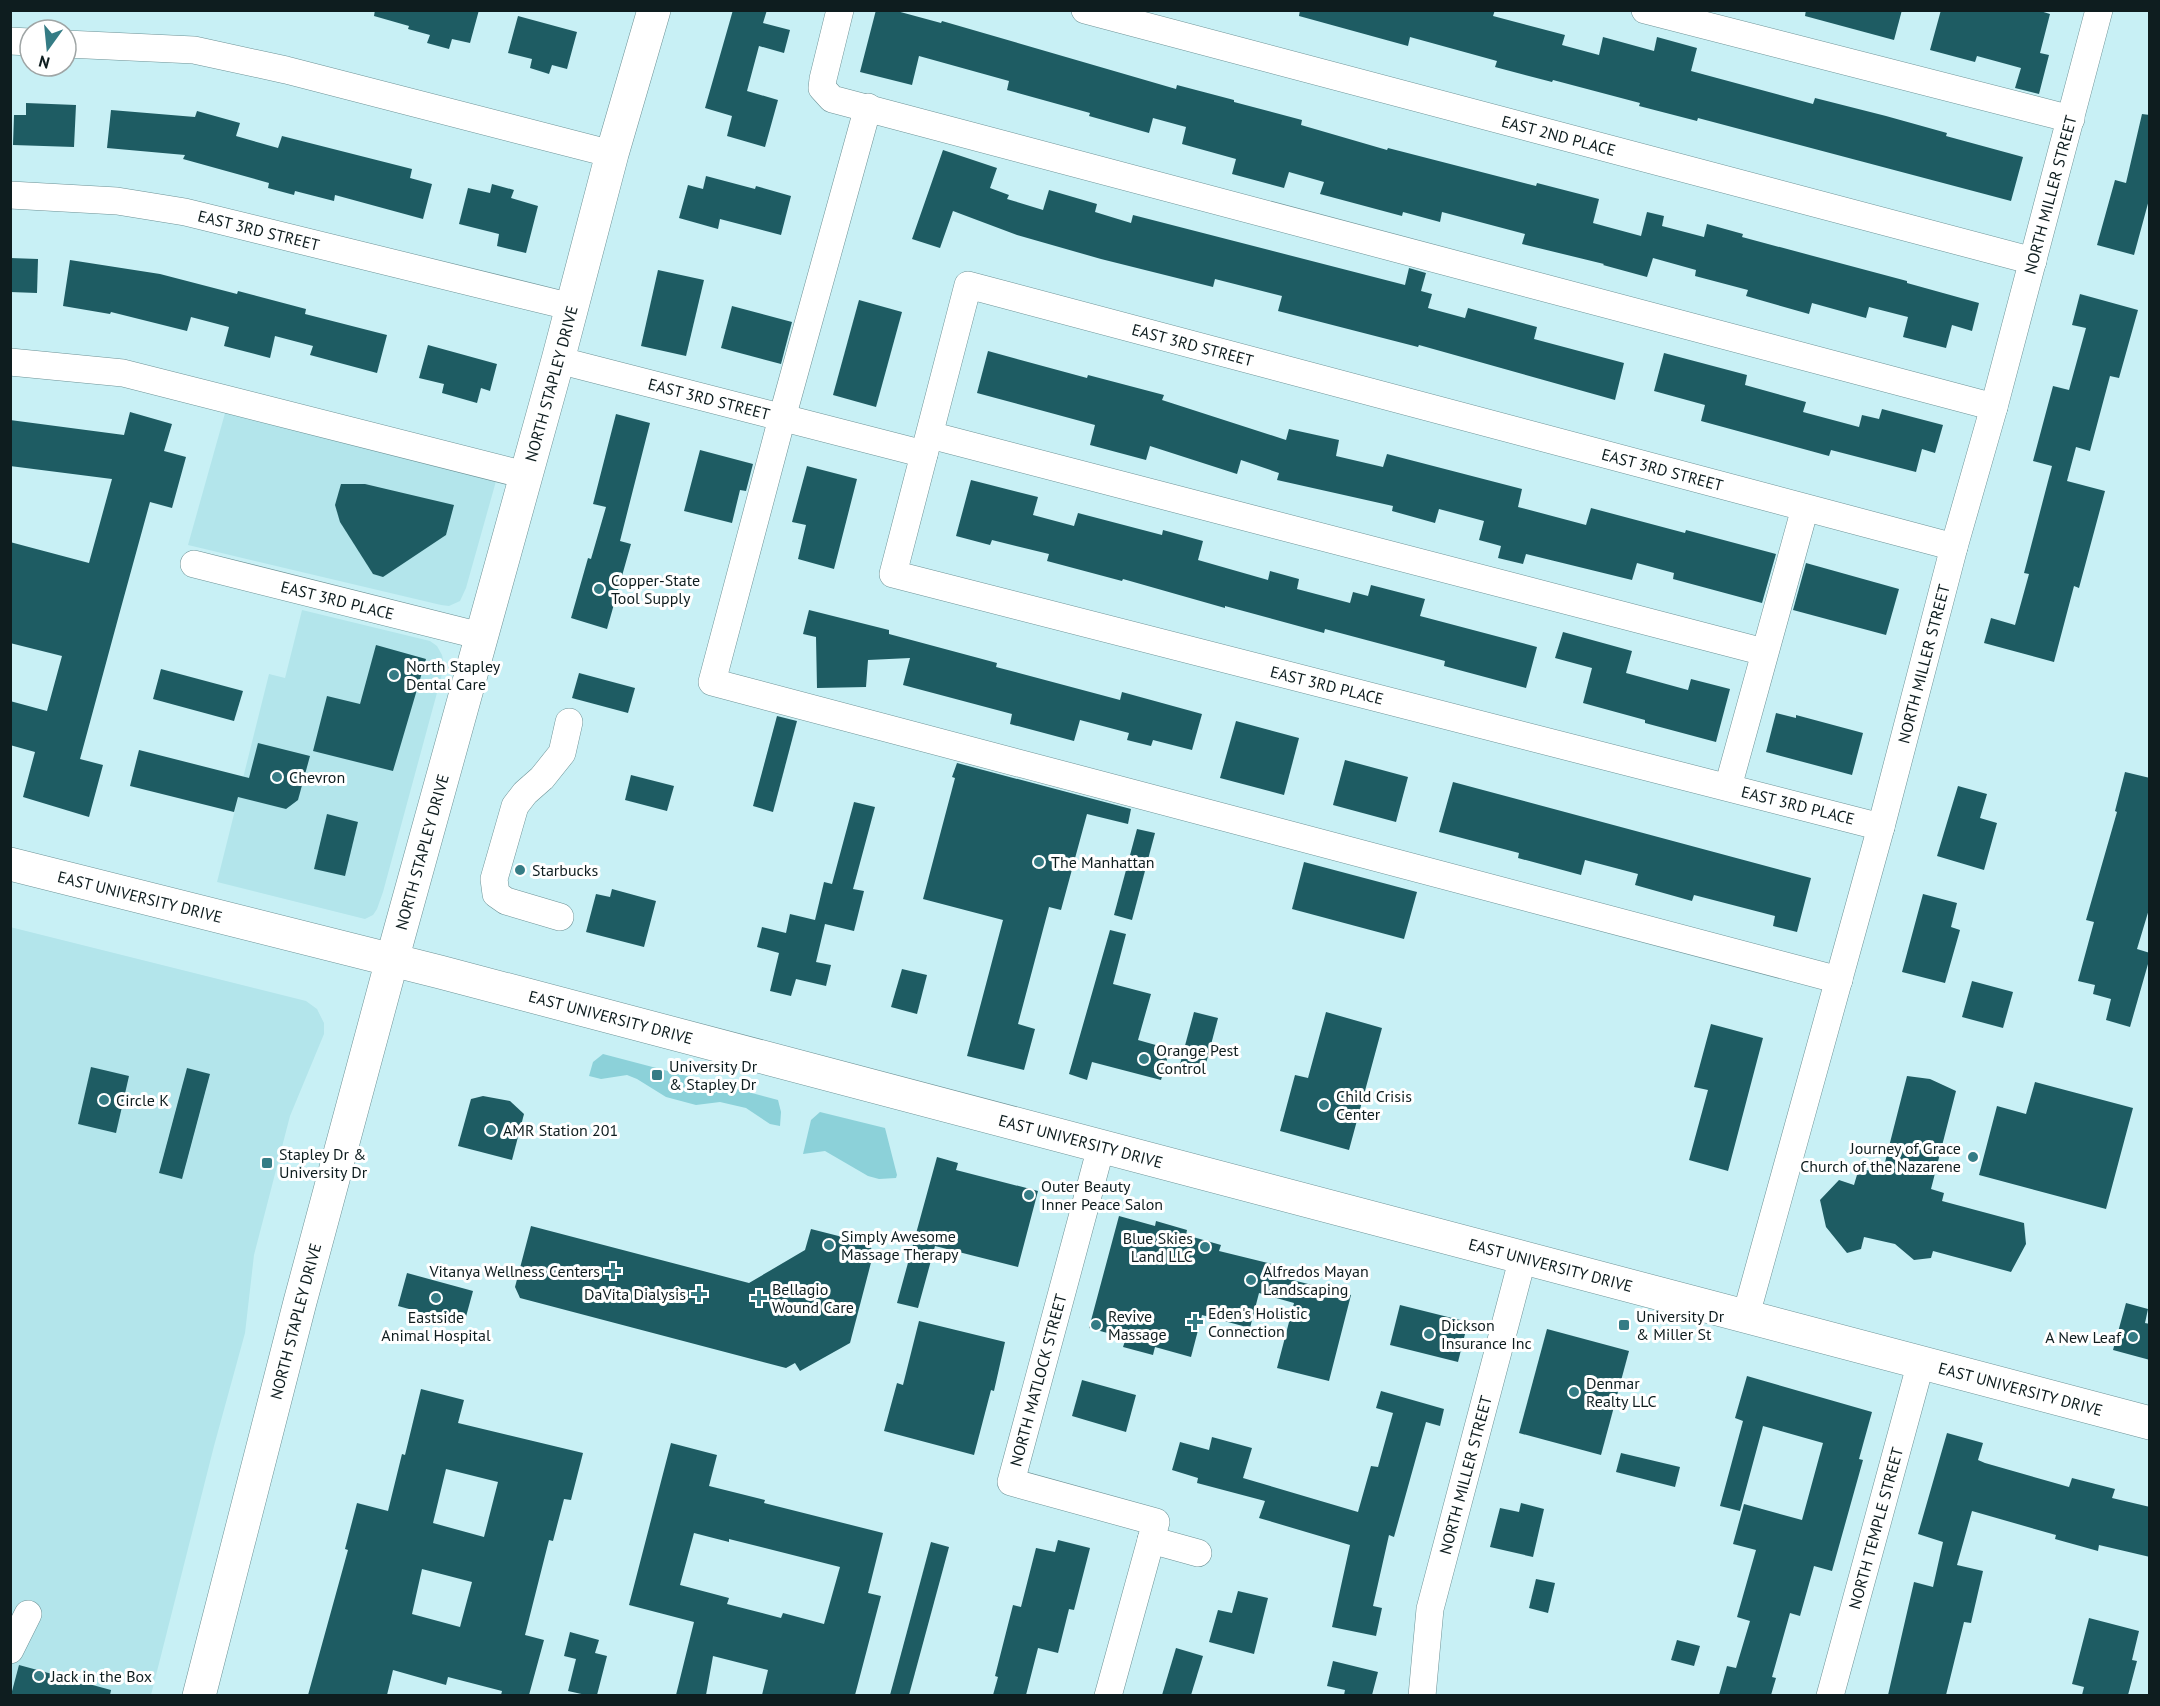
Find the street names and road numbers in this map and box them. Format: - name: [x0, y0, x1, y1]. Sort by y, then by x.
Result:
- street label: EAST 2ND PLACE: [1499, 111, 1618, 160]
- street label: NORTH MILLER STREET: [2020, 113, 2081, 276]
- street label: EAST 3RD STREET: [196, 205, 322, 255]
- street label: NORTH STAPLEY DRIVE: [520, 303, 582, 464]
- street label: EAST 3RD STREET: [1130, 319, 1256, 370]
- street label: EAST 3RD STREET: [646, 374, 772, 424]
- street label: EAST 3RD STREET: [1599, 444, 1726, 495]
- street label: EAST 3RD PLACE: [279, 576, 396, 624]
- street label: NORTH MILLER STREET: [1893, 582, 1954, 745]
- street label: EAST 3RD PLACE: [1268, 661, 1386, 709]
- street label: NORTH STAPLEY DRIVE: [391, 772, 453, 932]
- street label: EAST 3RD PLACE: [1739, 781, 1857, 829]
- street label: EAST UNIVERSITY DRIVE: [56, 866, 224, 927]
- street label: EAST UNIVERSITY DRIVE: [527, 986, 695, 1048]
- street label: EAST UNIVERSITY DRIVE: [996, 1110, 1165, 1172]
- street label: EAST UNIVERSITY DRIVE: [1466, 1234, 1635, 1296]
- street label: NORTH STAPLEY DRIVE: [265, 1241, 325, 1402]
- street label: NORTH MATLOCK STREET: [1005, 1291, 1071, 1468]
- street label: EAST UNIVERSITY DRIVE: [1936, 1358, 2105, 1420]
- street label: NORTH MILLER STREET: [1435, 1393, 1496, 1557]
- street label: NORTH TEMPLE STREET: [1844, 1445, 1907, 1611]

